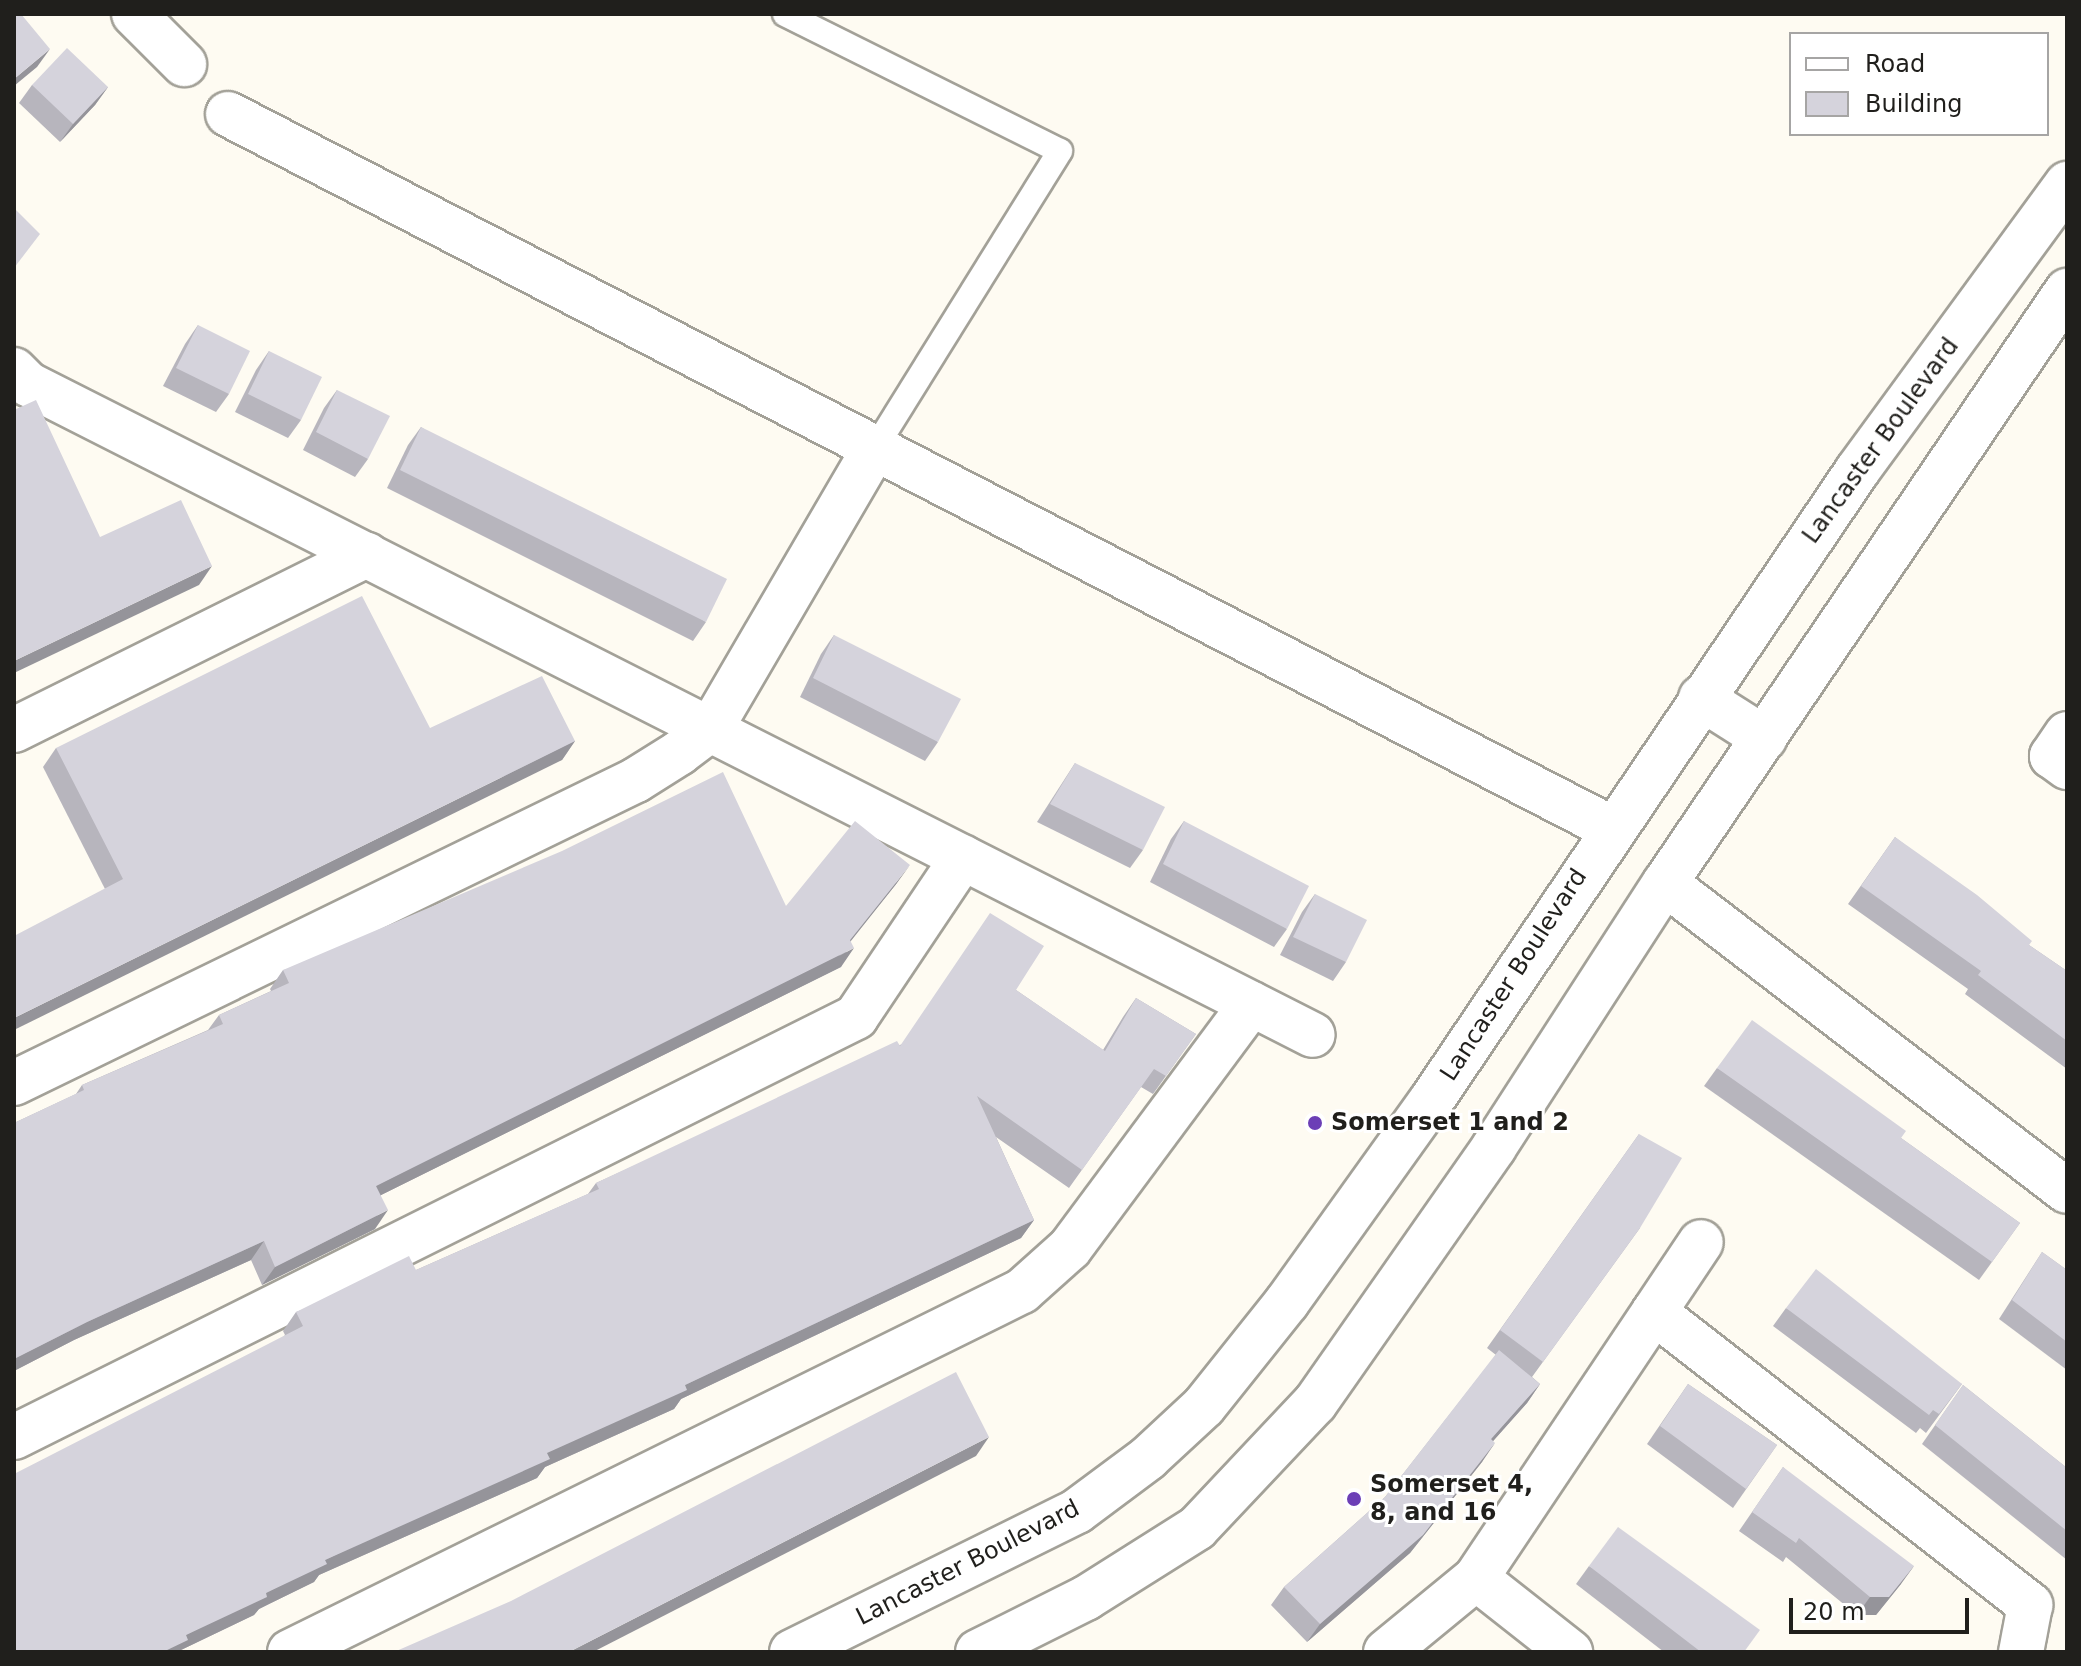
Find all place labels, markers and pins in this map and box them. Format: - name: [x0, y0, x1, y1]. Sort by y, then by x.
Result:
- place label: Somerset 1 and 2: [1331, 1109, 1569, 1137]
- marker: Somerset 1 and 2: [1306, 1114, 1324, 1132]
- place label: Somerset 4, 8, and 16: [1370, 1471, 1533, 1527]
- marker: Somerset 4, 8, and 16: [1345, 1490, 1363, 1508]

